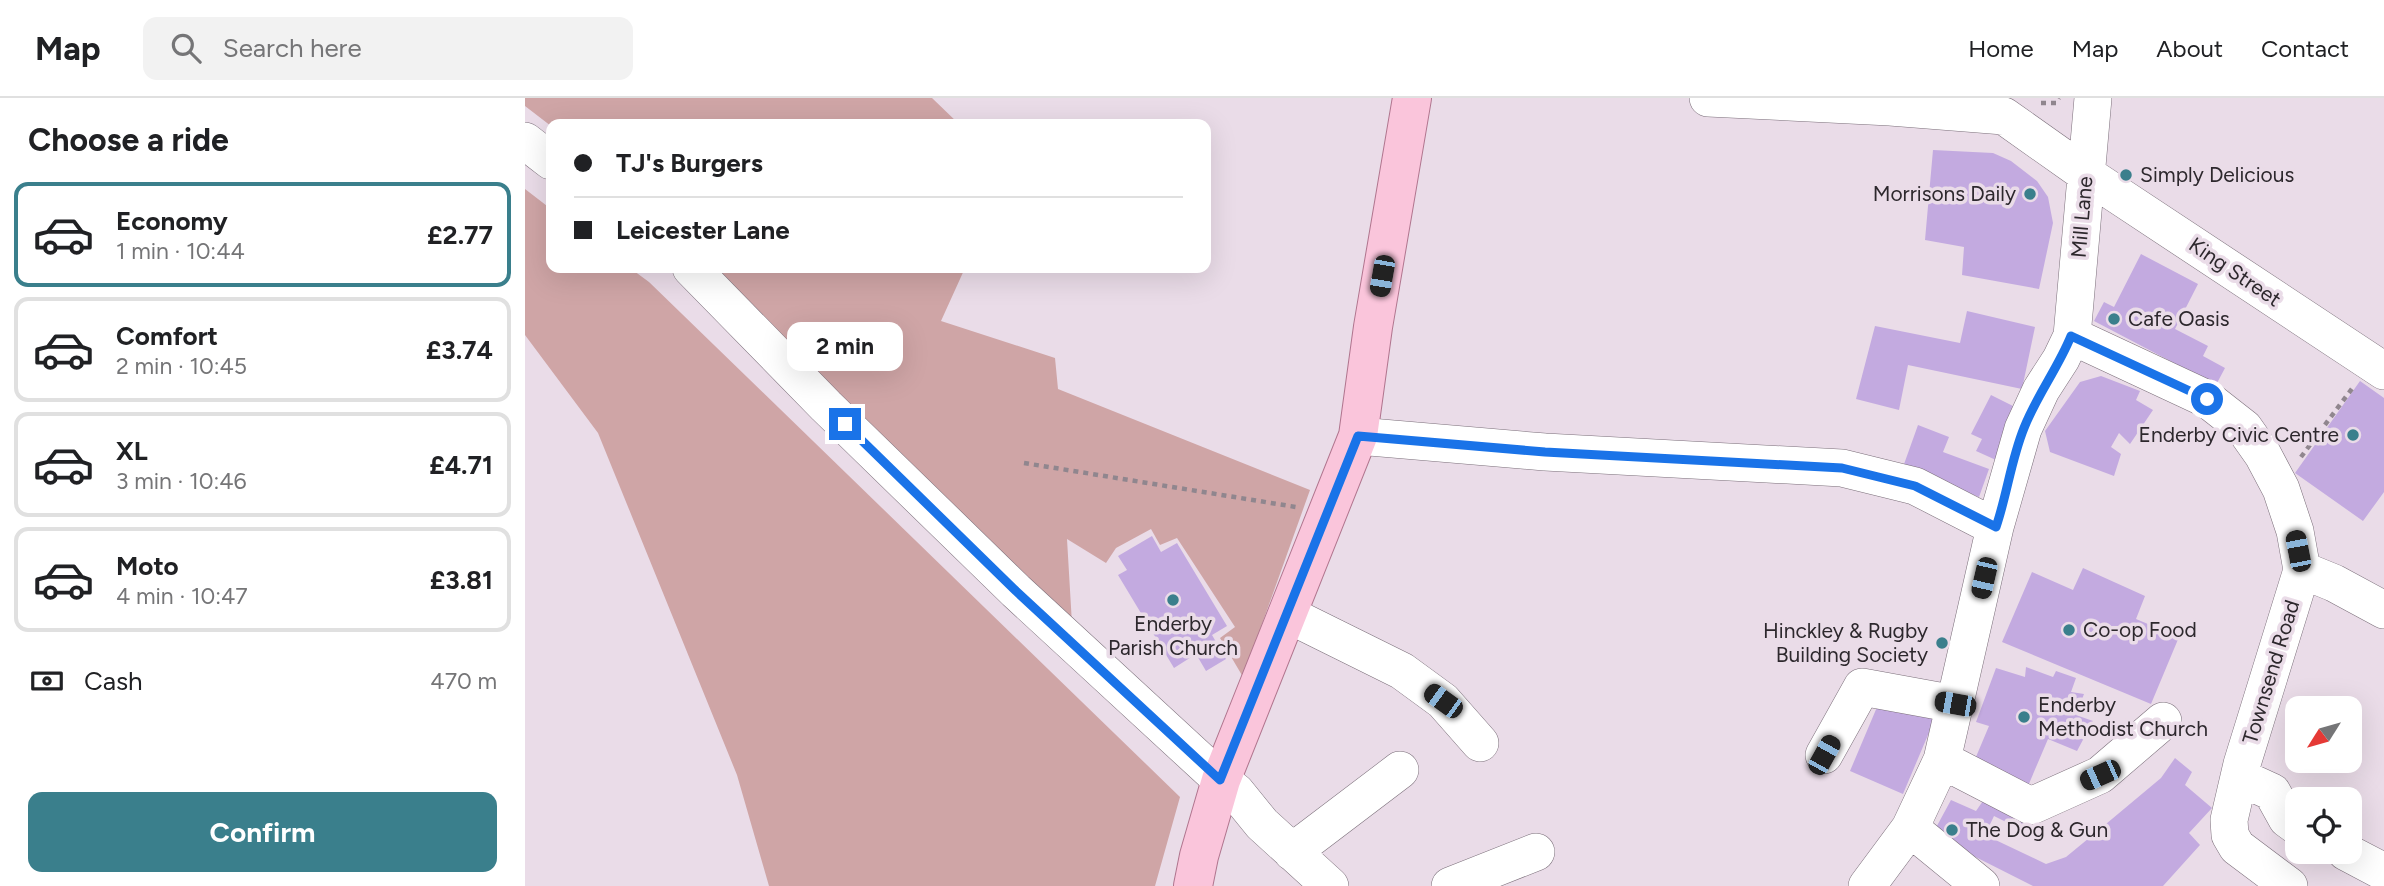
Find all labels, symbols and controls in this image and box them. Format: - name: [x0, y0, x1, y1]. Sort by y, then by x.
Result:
- search box: [143, 17, 633, 80]
- text: Map: [35, 29, 101, 68]
- icon: search: [167, 29, 205, 67]
- text: Search here: [223, 32, 362, 64]
- text: Home: [1968, 34, 2034, 63]
- text: Map: [2072, 34, 2118, 63]
- text: About: [2156, 34, 2223, 63]
- text: Contact: [2261, 34, 2349, 63]
- text: Choose a ride: [28, 121, 229, 159]
- text: TJ's Burgers: [616, 147, 763, 179]
- place label: Simply Delicious: [2140, 162, 2294, 187]
- marker: Simply Delicious: [2118, 167, 2134, 183]
- street label: Mill Lane: [2065, 175, 2098, 259]
- place label: Morrisons Daily: [1873, 181, 2016, 206]
- marker: Morrisons Daily: [2022, 186, 2038, 202]
- icon: car: [32, 203, 95, 266]
- text: Economy: [116, 205, 228, 237]
- text: Leicester Lane: [616, 214, 790, 246]
- text: £2.77: [427, 219, 493, 251]
- street label: King Street: [2184, 232, 2286, 312]
- text: 1 min · 10:44: [116, 237, 245, 265]
- car: [1369, 253, 1396, 299]
- place label: Cafe Oasis: [2128, 306, 2230, 331]
- marker: Cafe Oasis: [2106, 311, 2122, 327]
- icon: car: [32, 318, 95, 381]
- text: Comfort: [116, 320, 218, 352]
- callout: 2 min: [787, 322, 903, 372]
- text: 2 min: [816, 332, 874, 360]
- text: £3.74: [426, 334, 493, 366]
- text: 2 min · 10:45: [116, 352, 247, 380]
- route start: [2191, 383, 2223, 415]
- route end: [829, 408, 861, 440]
- place label: Enderby Civic Centre: [2139, 422, 2339, 447]
- marker: Enderby Civic Centre: [2345, 427, 2361, 443]
- icon: car: [32, 433, 95, 496]
- text: XL: [116, 435, 148, 467]
- text: £4.71: [429, 449, 493, 481]
- text: 3 min · 10:46: [116, 467, 247, 495]
- car: [2284, 528, 2313, 574]
- icon: car: [32, 548, 95, 611]
- text: Moto: [116, 550, 179, 582]
- car: [1970, 555, 1999, 601]
- text: £3.81: [430, 564, 493, 596]
- text: 4 min · 10:47: [116, 582, 248, 610]
- marker: Enderby Parish Church: [1165, 592, 1181, 608]
- street label: Townsend Road: [2237, 597, 2304, 747]
- place label: Enderby Parish Church: [1108, 611, 1238, 660]
- place label: Co-op Food: [2083, 617, 2197, 642]
- place label: Hinckley & Rugby Building Society: [1763, 618, 1928, 667]
- marker: Co-op Food: [2061, 622, 2077, 638]
- marker: Hinckley & Rugby Building Society: [1934, 635, 1950, 651]
- icon: cash: [28, 662, 66, 700]
- text: Cash: [84, 665, 143, 697]
- text: 470 m: [430, 667, 497, 695]
- car: [1420, 680, 1467, 722]
- car: [1933, 690, 1978, 718]
- place label: Enderby Methodist Church: [2038, 692, 2208, 741]
- north arrow: [2285, 696, 2363, 774]
- map controls: [2285, 696, 2362, 864]
- marker: Enderby Methodist Church: [2016, 709, 2032, 725]
- car: [1805, 732, 1844, 778]
- car: [2077, 757, 2124, 793]
- button: locate: [2285, 787, 2362, 864]
- button: Confirm: [28, 792, 497, 872]
- place label: The Dog & Gun: [1966, 817, 2108, 842]
- marker: The Dog & Gun: [1944, 822, 1960, 838]

